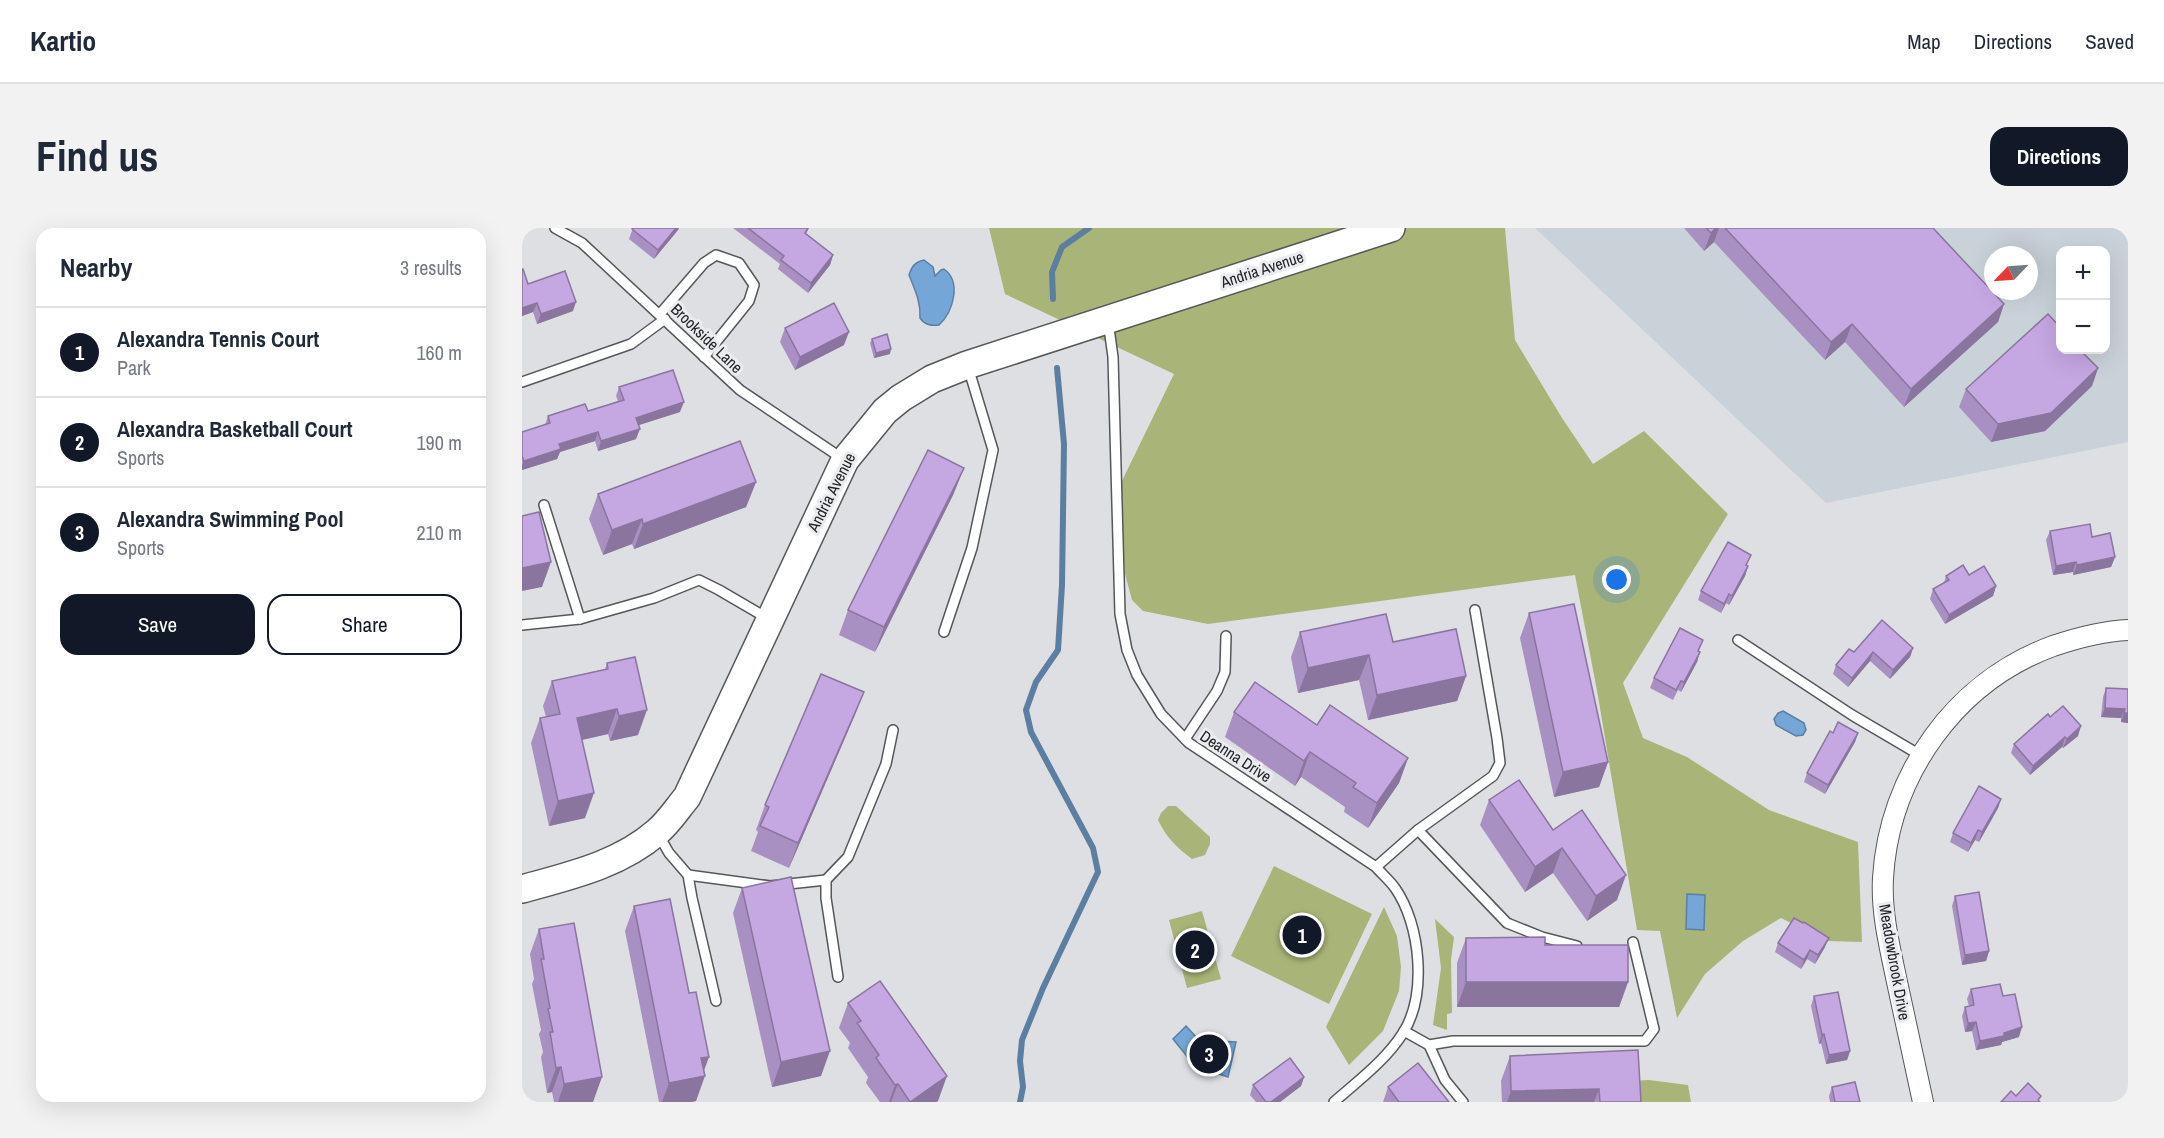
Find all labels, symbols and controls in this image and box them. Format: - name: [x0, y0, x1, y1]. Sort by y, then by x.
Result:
- text: Kartio: [30, 22, 96, 60]
- text: Map: [1907, 27, 1941, 56]
- text: Directions: [1974, 27, 2052, 56]
- text: Saved: [2085, 27, 2134, 56]
- button: Directions: [1990, 127, 2128, 186]
- text: Find us: [36, 128, 158, 184]
- street label: Andria Avenue: [1217, 245, 1306, 293]
- north arrow: [1984, 246, 2038, 300]
- map controls: [2056, 246, 2110, 354]
- button: +: [2056, 246, 2110, 300]
- text: Nearby: [60, 250, 132, 285]
- text: 3 results: [400, 254, 462, 281]
- street label: Brookside Lane: [666, 298, 748, 378]
- button: −: [2056, 300, 2110, 354]
- text: Alexandra Tennis Court: [117, 324, 319, 354]
- text: 1: [75, 339, 84, 366]
- text: 160 m: [416, 339, 462, 366]
- text: Park: [117, 354, 151, 381]
- text: Alexandra Basketball Court: [117, 414, 353, 444]
- text: 2: [75, 429, 84, 456]
- text: 190 m: [416, 429, 462, 456]
- text: Sports: [117, 444, 164, 471]
- street label: Andria Avenue: [801, 449, 860, 536]
- text: Alexandra Swimming Pool: [117, 504, 344, 534]
- text: 3: [75, 519, 84, 546]
- text: 210 m: [416, 519, 462, 546]
- text: Sports: [117, 534, 164, 561]
- your location: [1602, 565, 1631, 594]
- button: Save: [60, 594, 255, 655]
- button: Share: [267, 594, 462, 655]
- street label: Deanna Drive: [1196, 725, 1276, 787]
- street label: Meadowbrook Drive: [1874, 902, 1916, 1022]
- pin: 1: [1282, 912, 1322, 958]
- pin: 2: [1176, 928, 1214, 972]
- pin: 3: [1190, 1032, 1228, 1076]

